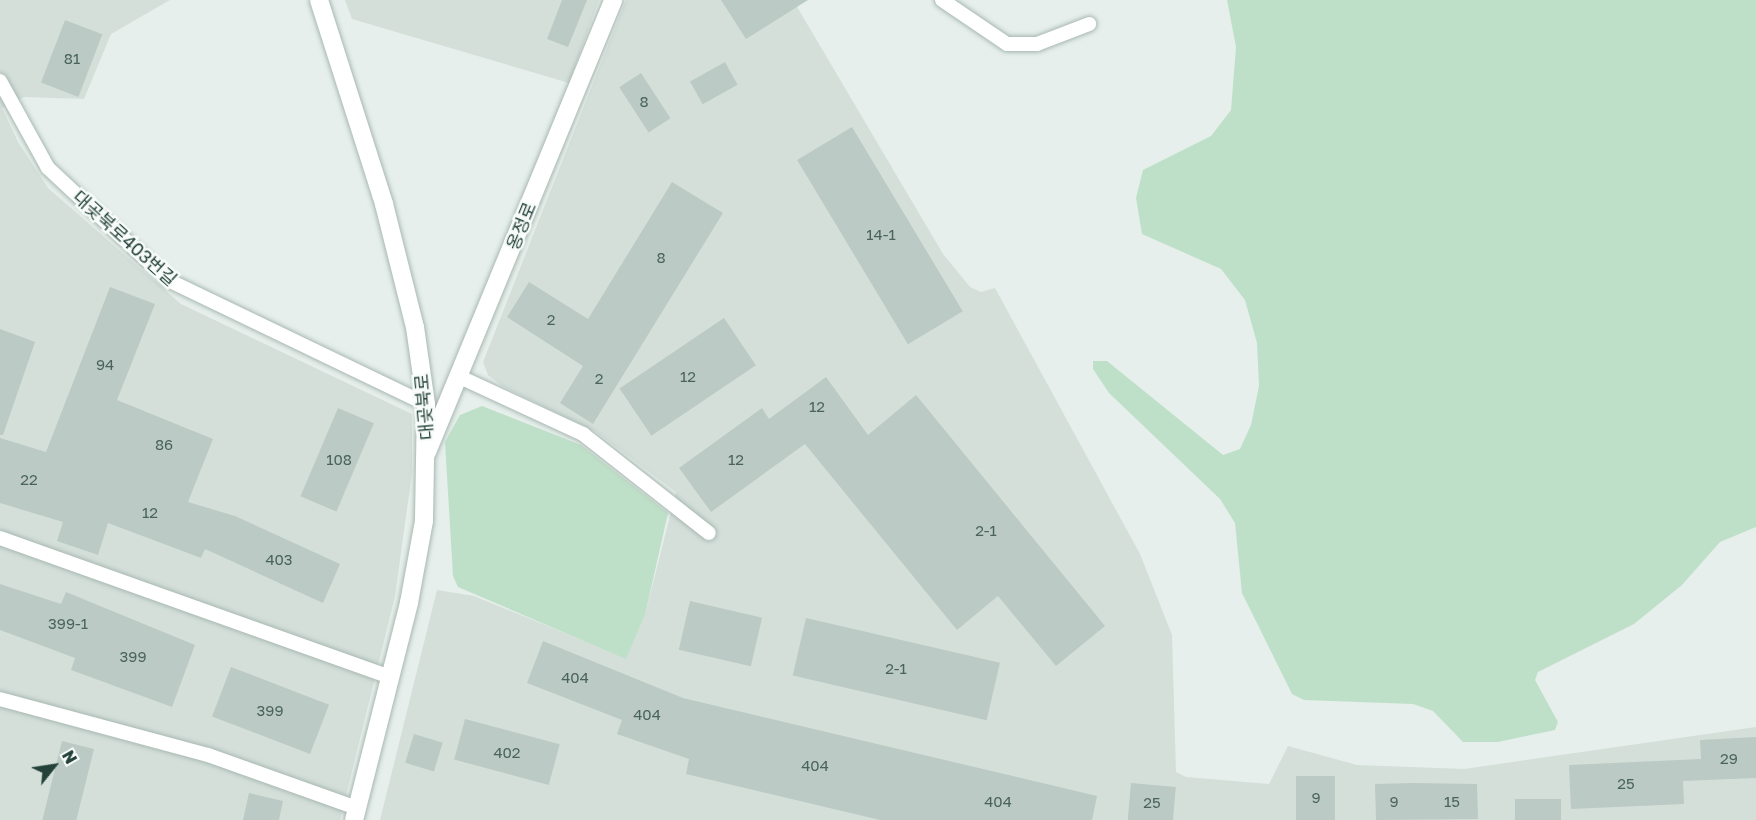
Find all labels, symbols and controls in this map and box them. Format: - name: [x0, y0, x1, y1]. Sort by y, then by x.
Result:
- house number: 81: [64, 50, 80, 68]
- house number: 8: [639, 93, 649, 111]
- street label: 대곶북로403번길: [69, 186, 181, 290]
- street label: 옹정로: [502, 199, 540, 253]
- house number: 14-1: [866, 226, 896, 244]
- house number: 8: [656, 249, 666, 267]
- house number: 2: [547, 311, 555, 329]
- house number: 94: [96, 356, 114, 374]
- house number: 12: [680, 368, 696, 386]
- house number: 2: [595, 370, 603, 388]
- street label: 대곶북로: [410, 373, 438, 441]
- house number: 12: [809, 398, 825, 416]
- house number: 86: [155, 436, 173, 454]
- house number: 108: [326, 451, 352, 469]
- house number: 12: [728, 451, 744, 469]
- house number: 22: [20, 471, 38, 489]
- house number: 12: [142, 504, 158, 522]
- house number: 2-1: [975, 522, 997, 540]
- house number: 403: [265, 551, 293, 569]
- house number: 399-1: [48, 615, 88, 633]
- house number: 399: [120, 648, 146, 666]
- house number: 2-1: [885, 660, 907, 678]
- house number: 404: [561, 669, 589, 687]
- house number: 399: [257, 702, 283, 720]
- house number: 404: [633, 706, 661, 724]
- north arrow: [24, 736, 84, 796]
- house number: 402: [493, 744, 521, 762]
- text: N: [58, 747, 81, 767]
- house number: 29: [1720, 750, 1738, 768]
- house number: 404: [801, 757, 829, 775]
- house number: 25: [1617, 775, 1635, 793]
- house number: 9: [1311, 789, 1321, 807]
- house number: 404: [984, 793, 1012, 811]
- house number: 9: [1389, 793, 1399, 811]
- house number: 15: [1444, 793, 1460, 811]
- house number: 25: [1143, 794, 1161, 812]

